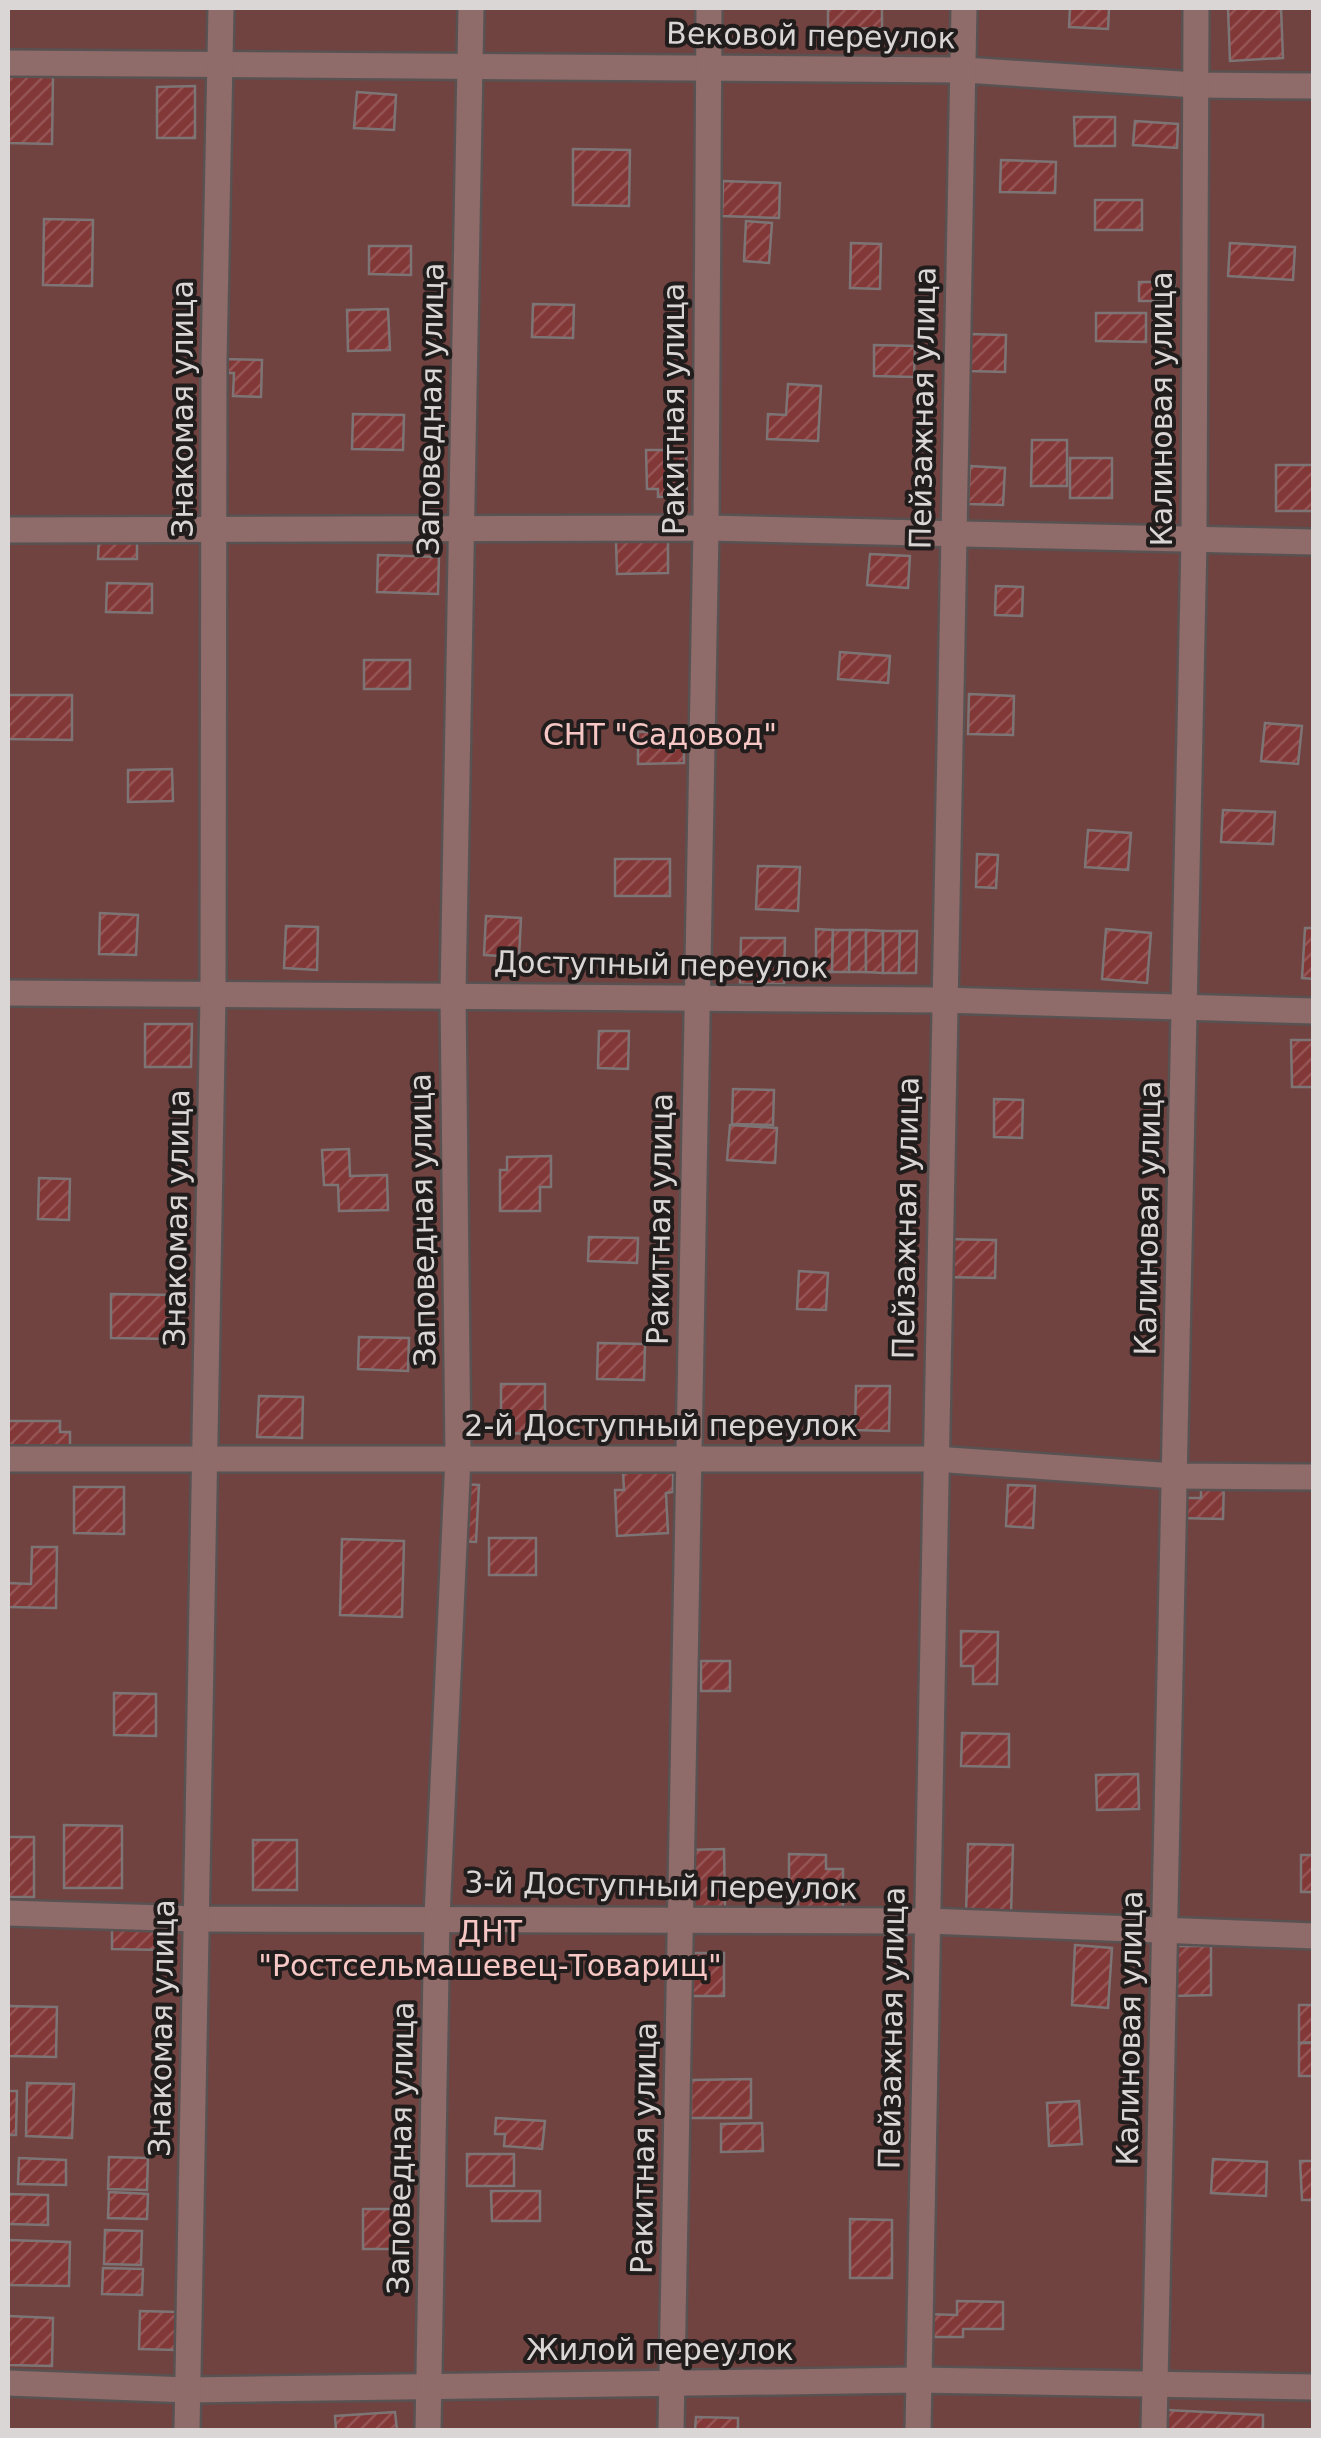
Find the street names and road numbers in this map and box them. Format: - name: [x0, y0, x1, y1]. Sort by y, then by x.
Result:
- street label: Вековой переулок: [666, 15, 956, 56]
- street label: Заповедная улица: [410, 262, 451, 556]
- street label: Пейзажная улица: [903, 266, 942, 550]
- street label: Калиновая улица: [1144, 271, 1179, 547]
- street label: Знакомая улица: [165, 280, 200, 538]
- street label: Ракитная улица: [656, 283, 691, 535]
- street label: Доступный переулок: [494, 944, 829, 985]
- street label: Заповедная улица: [402, 1073, 443, 1367]
- street label: Пейзажная улица: [886, 1076, 925, 1360]
- street label: Калиновая улица: [1128, 1080, 1167, 1356]
- street label: Знакомая улица: [157, 1089, 196, 1347]
- street label: Ракитная улица: [640, 1093, 679, 1345]
- street label: 2-й Доступный переулок: [464, 1408, 858, 1443]
- street label: 3-й Доступный переулок: [464, 1865, 858, 1906]
- street label: Пейзажная улица: [872, 1886, 911, 2170]
- street label: Калиновая улица: [1110, 1890, 1149, 2166]
- street label: Знакомая улица: [142, 1899, 181, 2157]
- street label: Заповедная улица: [380, 2001, 421, 2295]
- street label: Ракитная улица: [624, 2022, 663, 2274]
- street label: Жилой переулок: [526, 2332, 794, 2367]

